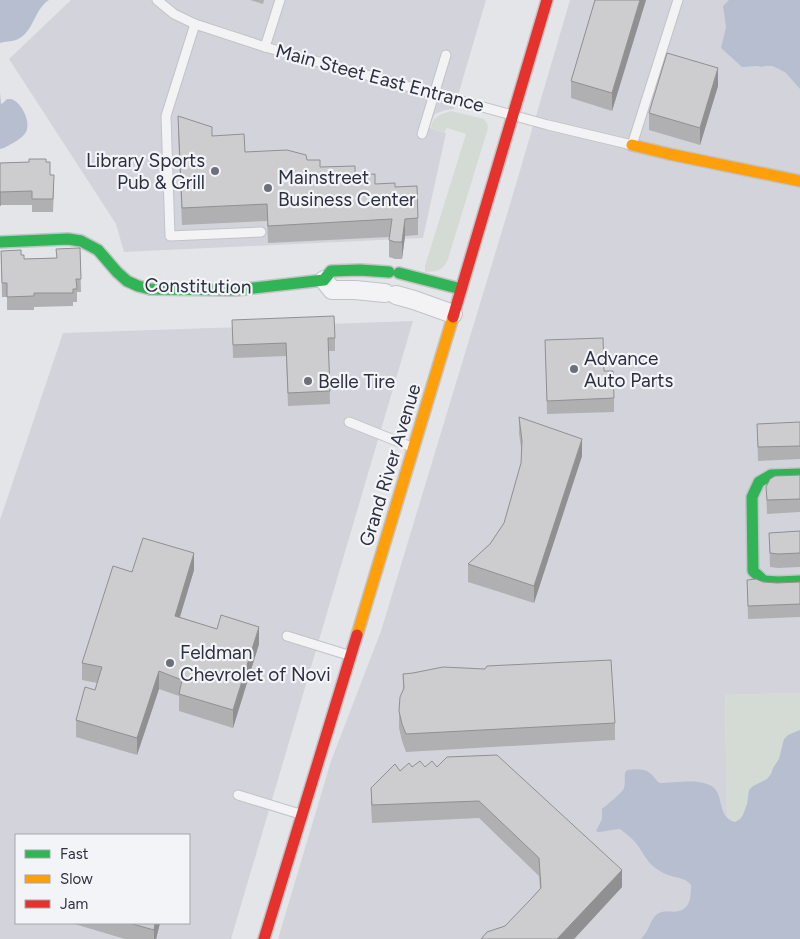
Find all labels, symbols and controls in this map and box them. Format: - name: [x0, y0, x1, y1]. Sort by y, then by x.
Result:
- street label: Main Steet East Entrance: [273, 39, 487, 117]
- place label: Library Sports Pub & Grill: [86, 149, 205, 194]
- marker: Library Sports Pub & Grill: [209, 165, 221, 177]
- place label: Mainstreet Business Center: [278, 166, 416, 211]
- marker: Mainstreet Business Center: [262, 182, 274, 194]
- street label: Constitution: [144, 274, 252, 298]
- place label: Advance Auto Parts: [584, 347, 673, 392]
- marker: Advance Auto Parts: [568, 363, 580, 375]
- place label: Belle Tire: [318, 370, 395, 393]
- marker: Belle Tire: [302, 375, 314, 387]
- street label: Grand River Avenue: [354, 381, 426, 549]
- place label: Feldman Chevrolet of Novi: [180, 641, 331, 686]
- marker: Feldman Chevrolet of Novi: [164, 657, 176, 669]
- legend: [15, 834, 190, 924]
- text: Fast: [60, 845, 89, 863]
- text: Slow: [60, 870, 93, 888]
- text: Jam: [60, 895, 88, 913]

